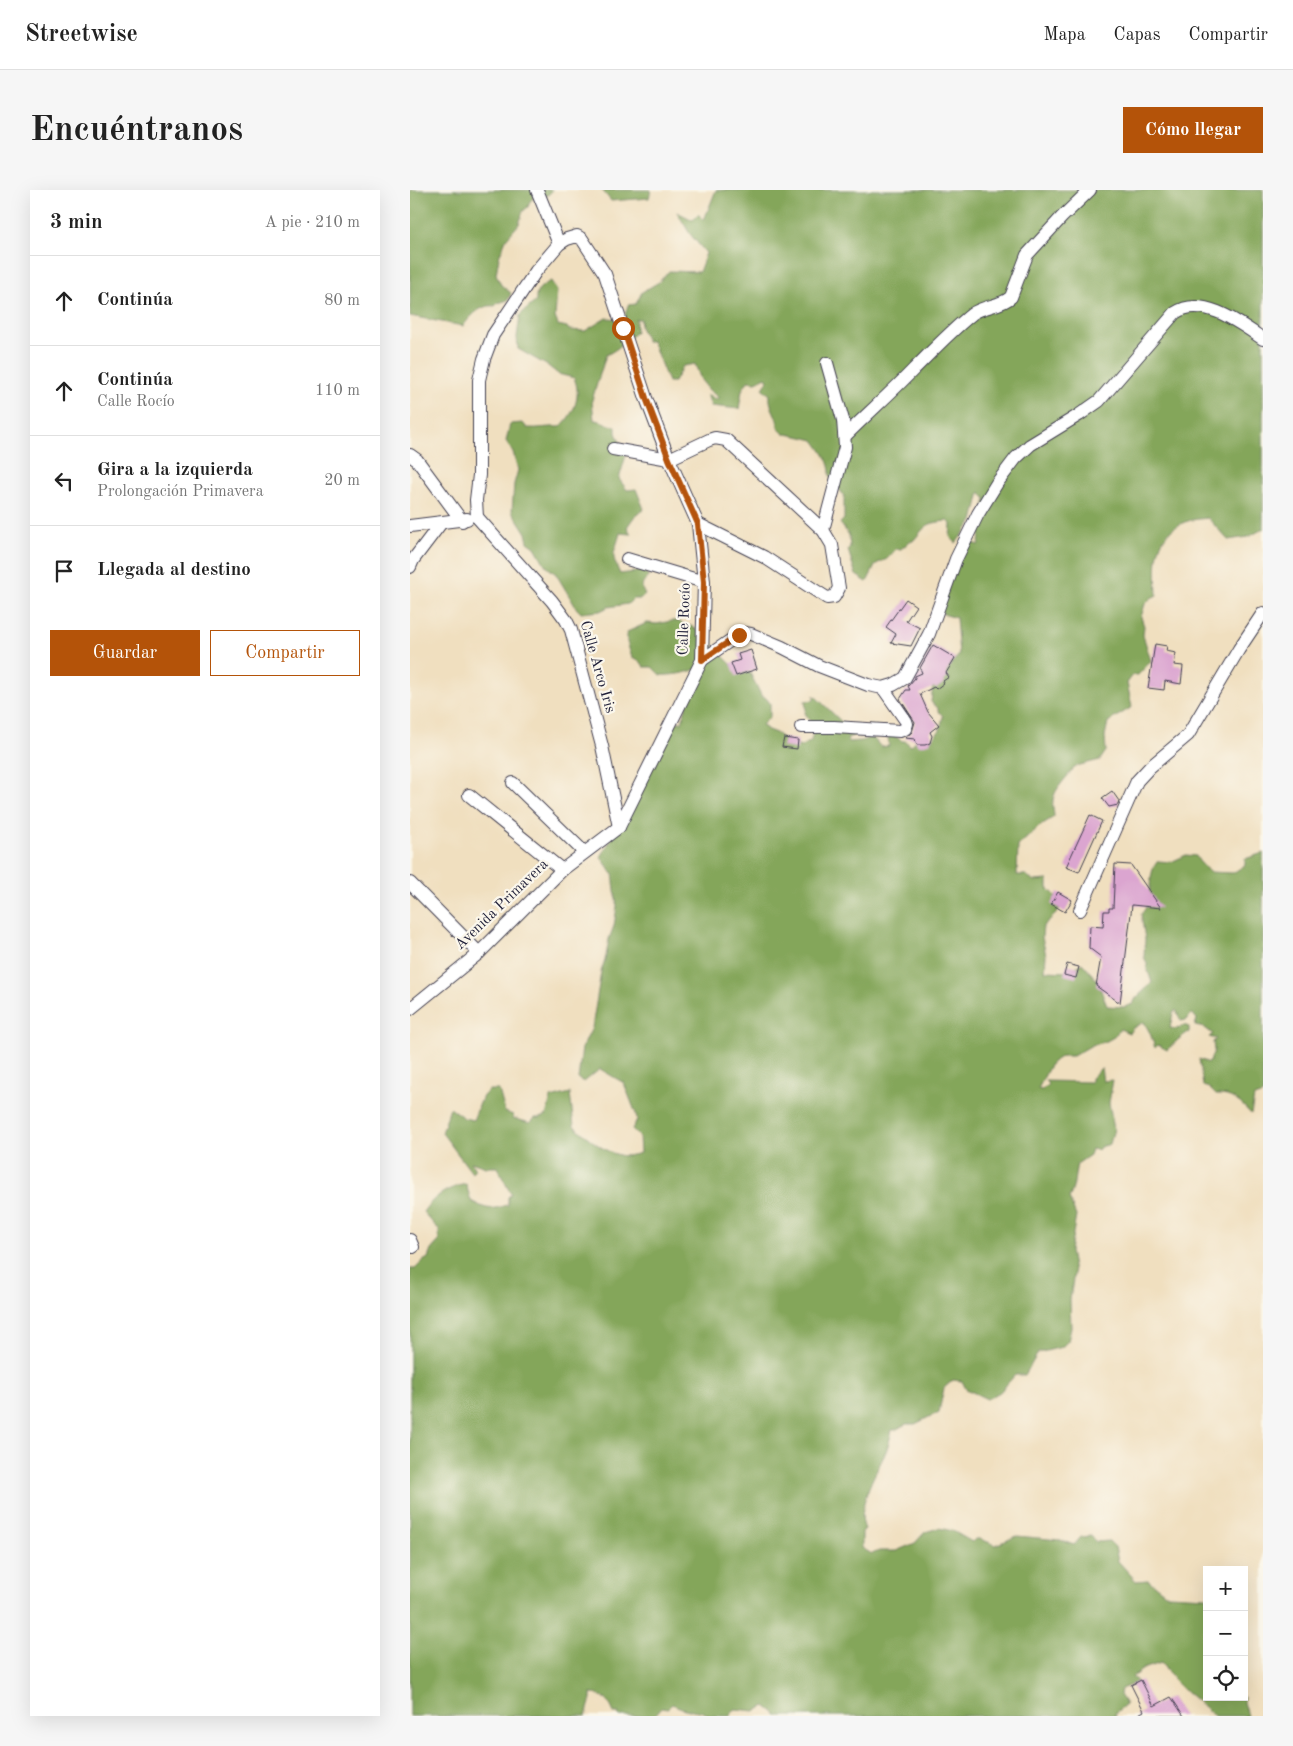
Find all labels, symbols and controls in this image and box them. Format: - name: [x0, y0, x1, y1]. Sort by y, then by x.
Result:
- text: Streetwise: [25, 23, 138, 47]
- text: Mapa: [1043, 26, 1086, 44]
- text: Capas: [1114, 26, 1161, 44]
- text: Compartir: [1189, 26, 1268, 44]
- button: Cómo llegar: [1123, 107, 1263, 153]
- text: Encuéntranos: [30, 113, 243, 148]
- text: 3 min: [50, 212, 103, 233]
- text: A pie · 210 m: [265, 215, 360, 231]
- icon: ahead: [50, 287, 78, 315]
- text: Continúa: [97, 291, 173, 310]
- text: 80 m: [324, 293, 360, 309]
- route start: [612, 317, 635, 340]
- text: Continúa: [97, 371, 173, 390]
- icon: ahead: [50, 377, 78, 405]
- text: 110 m: [315, 383, 360, 399]
- text: Calle Rocío: [97, 394, 175, 410]
- text: Gira a la izquierda: [97, 461, 253, 480]
- icon: left: [50, 467, 78, 495]
- text: 20 m: [324, 473, 360, 489]
- text: Prolongación Primavera: [97, 484, 264, 500]
- icon: arrive: [50, 557, 78, 585]
- text: Llegada al destino: [97, 561, 251, 580]
- street label: Calle Rocío: [676, 582, 694, 656]
- street label: Calle Arco Iris: [577, 619, 617, 715]
- route end: [728, 624, 751, 647]
- button: Guardar: [50, 630, 200, 676]
- button: Compartir: [210, 630, 360, 676]
- street label: Avenida Primavera: [452, 856, 552, 953]
- map controls: [1203, 1566, 1248, 1701]
- button: +: [1203, 1566, 1248, 1611]
- button: −: [1203, 1611, 1248, 1656]
- button: locate: [1203, 1656, 1248, 1701]

